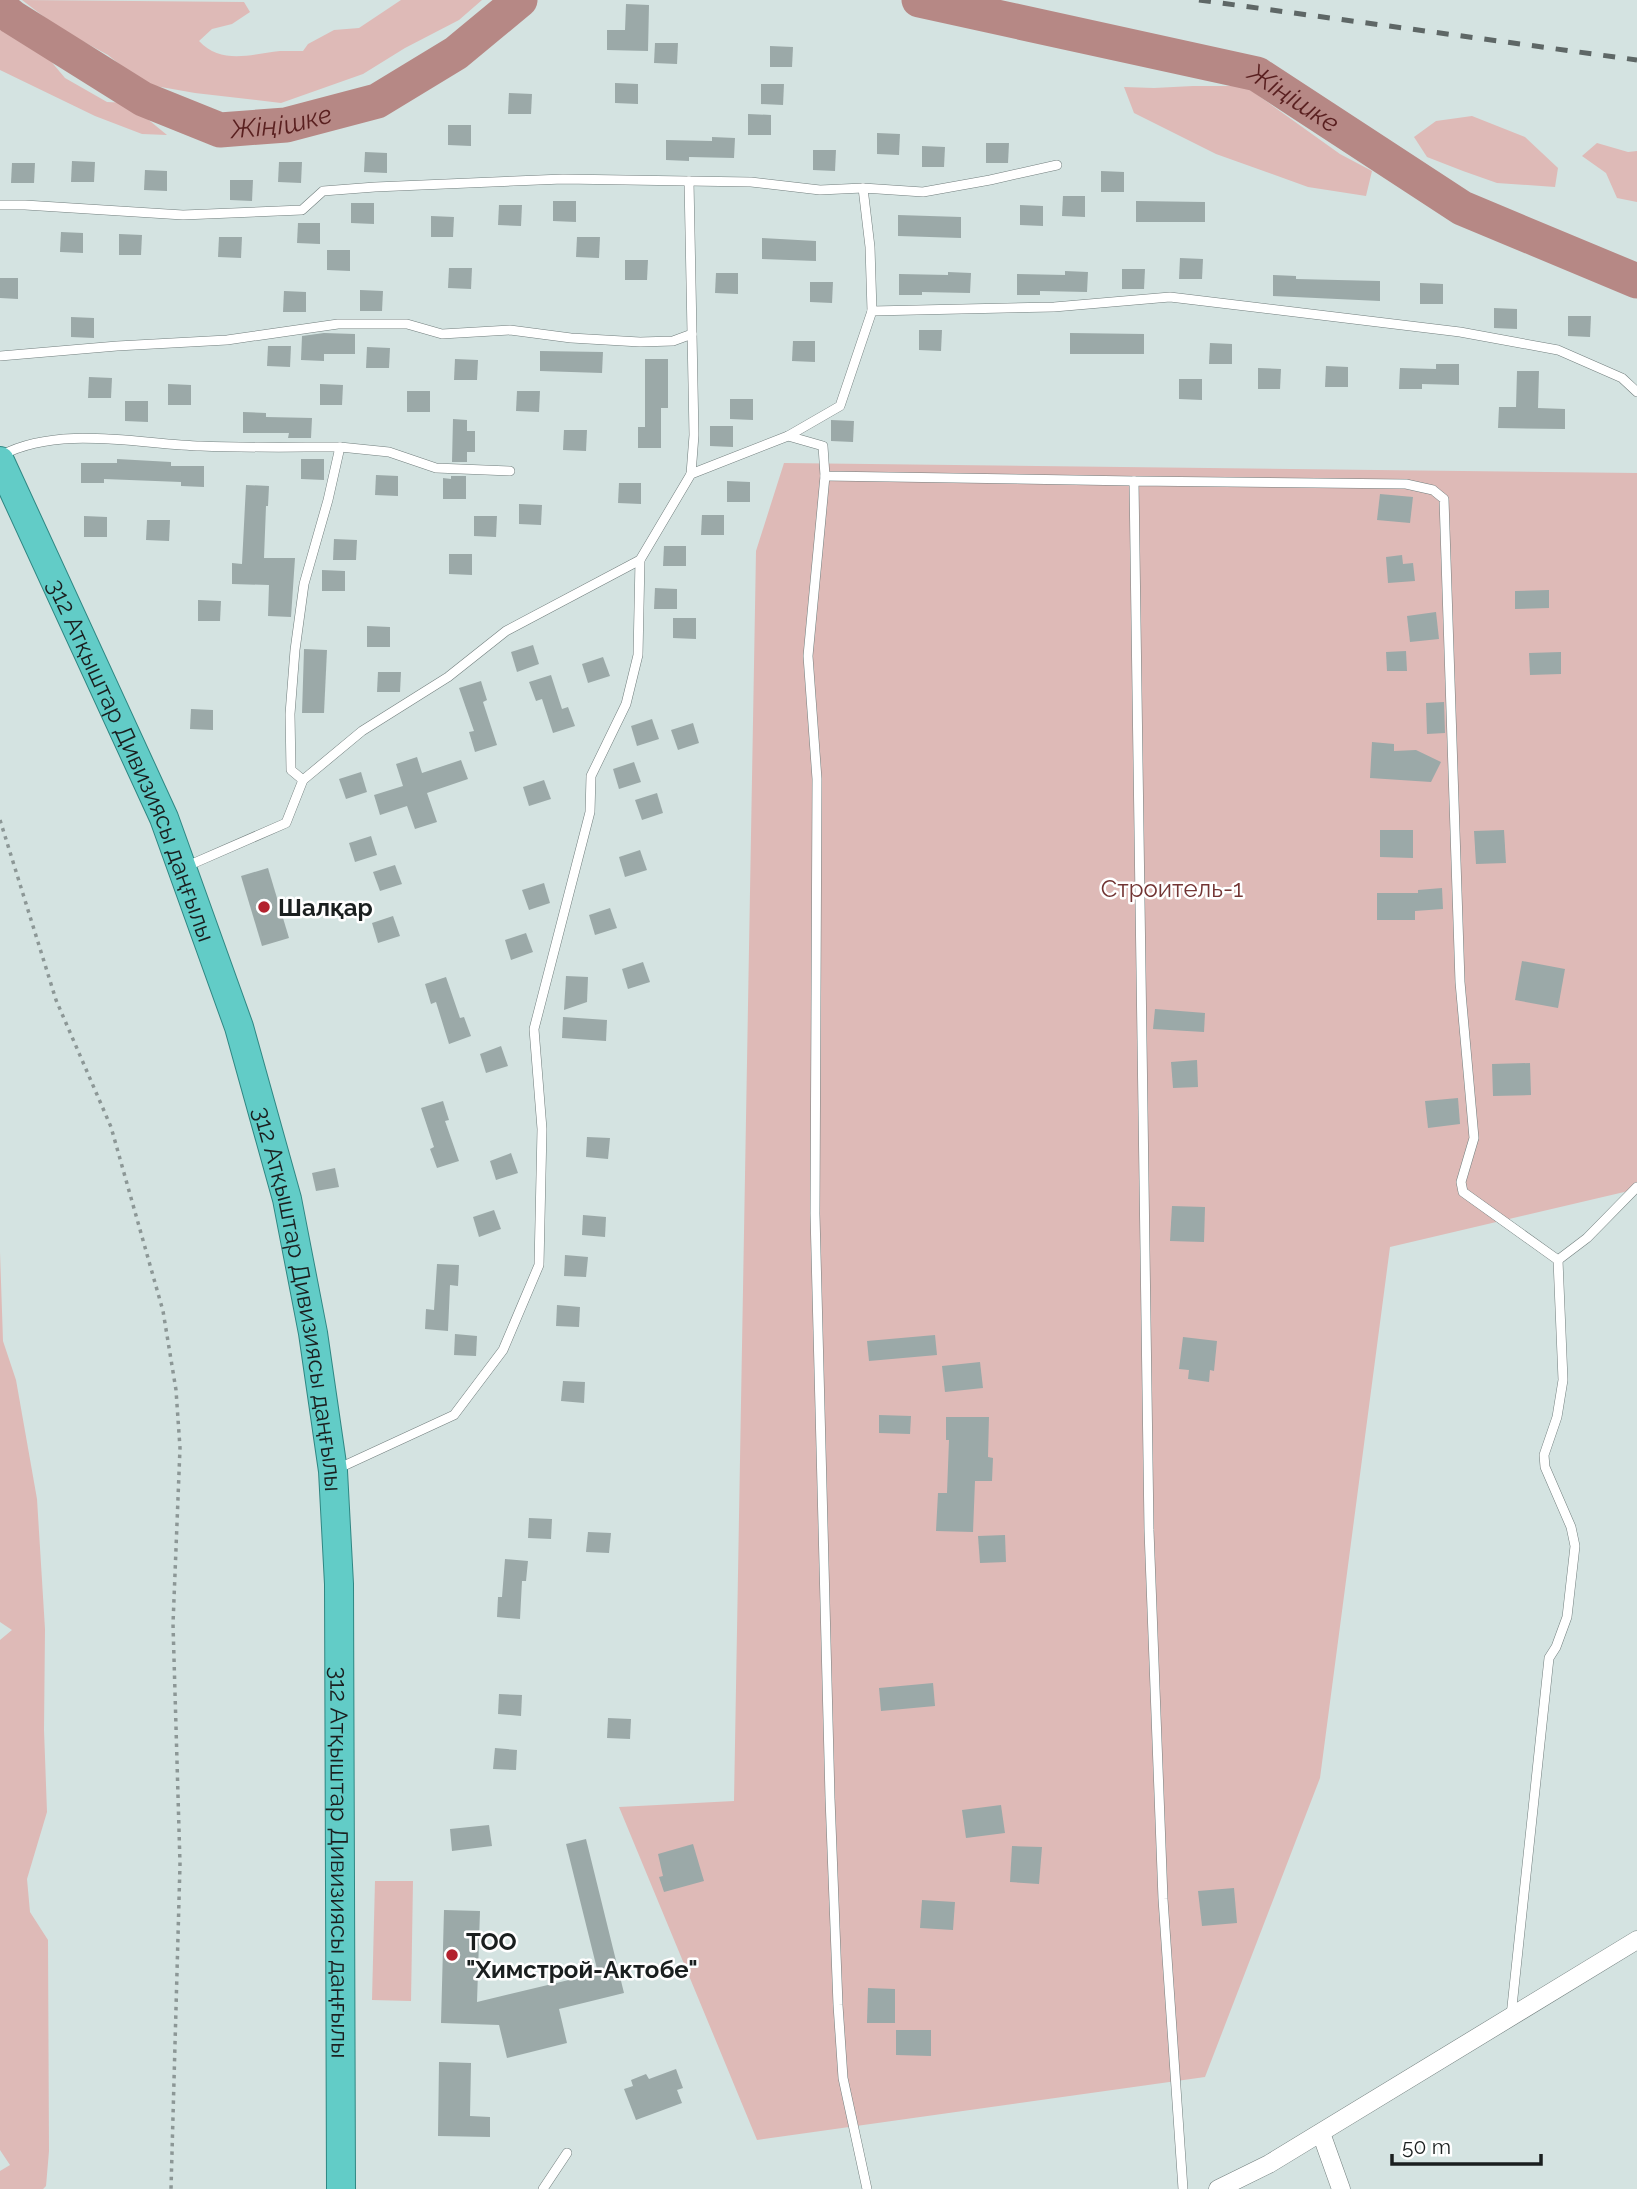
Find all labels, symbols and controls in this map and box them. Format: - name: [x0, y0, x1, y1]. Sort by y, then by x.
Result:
- water label: Жіңішке: [1242, 57, 1345, 139]
- water label: Жіңішке: [228, 99, 335, 144]
- street label: 312 Атқыштар Дивизиясы даңғылы: [41, 574, 222, 945]
- park label: Строитель-1: [1101, 874, 1243, 903]
- place label: Шалқар: [278, 893, 373, 922]
- marker: Шалқар: [256, 899, 272, 915]
- street label: 312 Атқыштар Дивизиясы даңғылы: [247, 1103, 349, 1492]
- street label: 312 Атқыштар Дивизиясы даңғылы: [325, 1666, 355, 2059]
- place label: ТОО "Химстрой-Актобе": [466, 1927, 698, 1984]
- marker: ТОО "Химстрой-Актобе": [444, 1947, 460, 1963]
- scale bar: [1392, 2122, 1541, 2166]
- text: 50 m: [1402, 2134, 1451, 2159]

